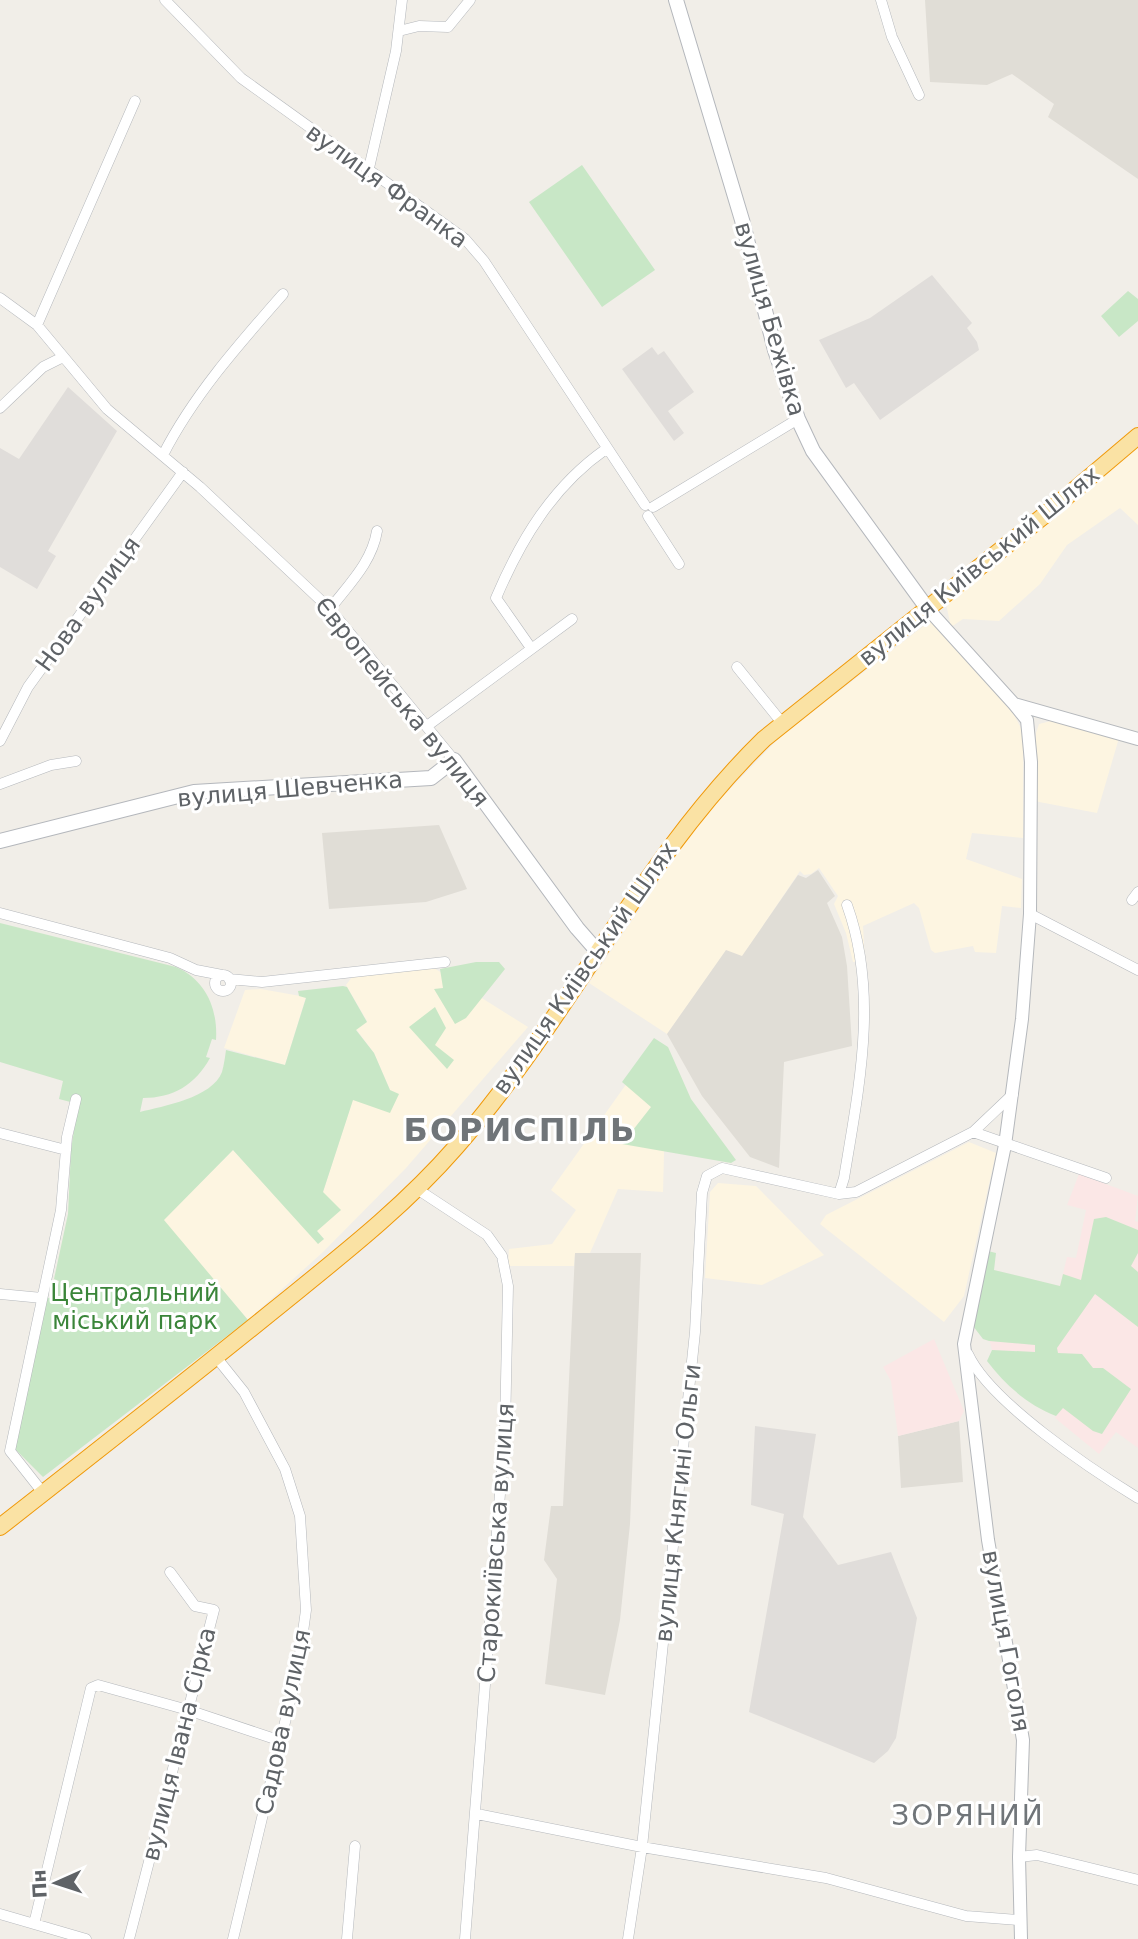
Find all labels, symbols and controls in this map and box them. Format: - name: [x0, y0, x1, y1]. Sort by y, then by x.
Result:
- street label: вулиця Франка: [301, 118, 473, 254]
- street label: вулиця Бежівка: [729, 219, 811, 419]
- street label: вулиця Київський Шлях: [853, 460, 1105, 672]
- street label: Нова вулиця: [30, 531, 146, 677]
- street label: Європейська вулиця: [309, 592, 495, 812]
- street label: вулиця Шевченка: [176, 765, 404, 813]
- street label: вулиця Київський Шлях: [487, 837, 683, 1099]
- district label: БОРИСПІЛЬ: [404, 1111, 636, 1149]
- park label: Центральний міський парк: [50, 1279, 220, 1335]
- street label: вулиця Княгині Ольги: [649, 1362, 707, 1644]
- street label: Старокиївська вулиця: [472, 1402, 520, 1684]
- street label: вулиця Гоголя: [976, 1548, 1036, 1734]
- street label: вулиця Івана Сірка: [136, 1624, 222, 1864]
- street label: Садова вулиця: [250, 1627, 316, 1817]
- district label: ЗОРЯНИЙ: [891, 1798, 1045, 1832]
- north arrow: [21, 1848, 91, 1918]
- text: Пн: [27, 1869, 51, 1899]

